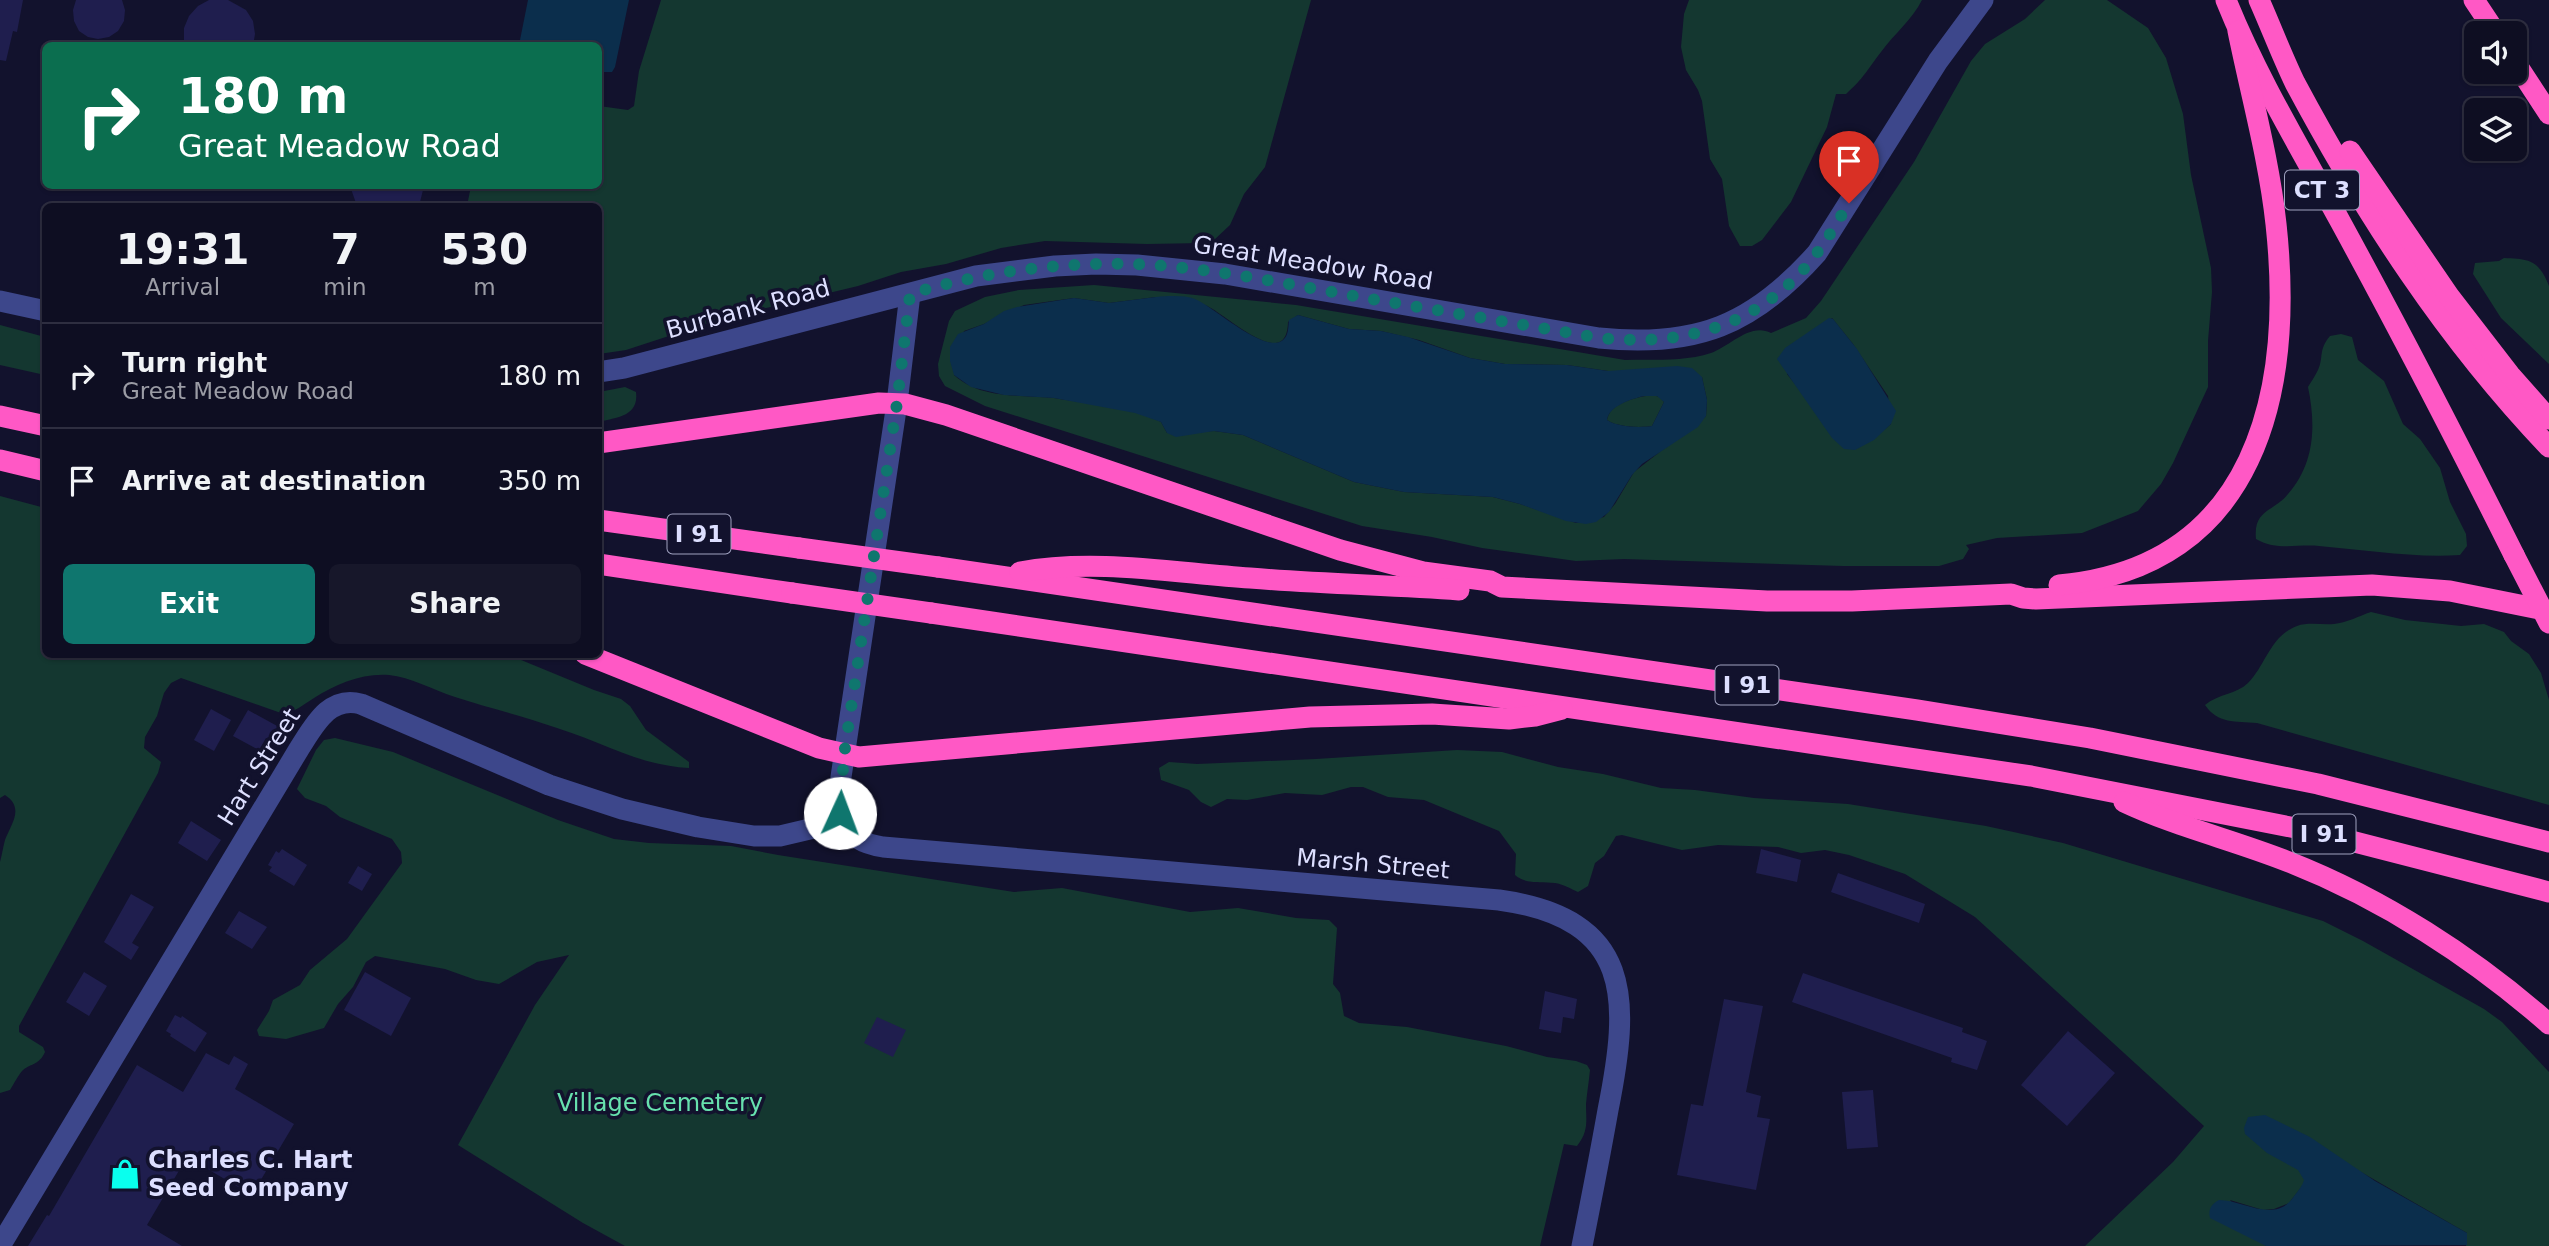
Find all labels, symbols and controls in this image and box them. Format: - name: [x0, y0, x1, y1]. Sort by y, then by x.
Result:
- map controls: [2464, 21, 2527, 161]
- button: sound: [2464, 21, 2527, 84]
- text: 180 m: [178, 68, 348, 125]
- icon: right: [63, 70, 154, 161]
- button: layers: [2464, 98, 2527, 161]
- text: Great Meadow Road: [178, 127, 501, 165]
- pin: [1819, 131, 1879, 203]
- icon: arrive: [1830, 142, 1868, 180]
- road number: CT 3: [2285, 170, 2359, 210]
- text: 19:31: [116, 225, 250, 274]
- text: 7: [330, 225, 360, 274]
- text: 530: [441, 225, 528, 274]
- street label: Great Meadow Road: [1191, 230, 1435, 296]
- text: Arrival: [145, 274, 220, 300]
- text: min: [323, 274, 367, 300]
- text: m: [473, 274, 496, 300]
- street label: Burbank Road: [663, 274, 833, 344]
- text: Turn right: [122, 348, 267, 378]
- icon: right: [63, 357, 101, 395]
- text: 180 m: [498, 361, 581, 391]
- text: Great Meadow Road: [122, 378, 354, 404]
- icon: arrive: [63, 462, 101, 500]
- text: Arrive at destination: [122, 466, 426, 496]
- text: 350 m: [498, 466, 581, 496]
- road number: I 91: [668, 514, 730, 554]
- button: Exit: [63, 564, 315, 644]
- button: Share: [329, 564, 581, 644]
- road number: I 91: [1716, 666, 1778, 705]
- street label: Hart Street: [212, 703, 306, 831]
- position arrow: [803, 776, 877, 850]
- road number: I 91: [2292, 814, 2356, 854]
- street label: Marsh Street: [1295, 843, 1451, 885]
- park label: Village Cemetery: [557, 1089, 763, 1117]
- place label: Charles C. Hart Seed Company: [148, 1146, 353, 1202]
- shop icon: Charles C. Hart Seed Company: [108, 1157, 142, 1191]

